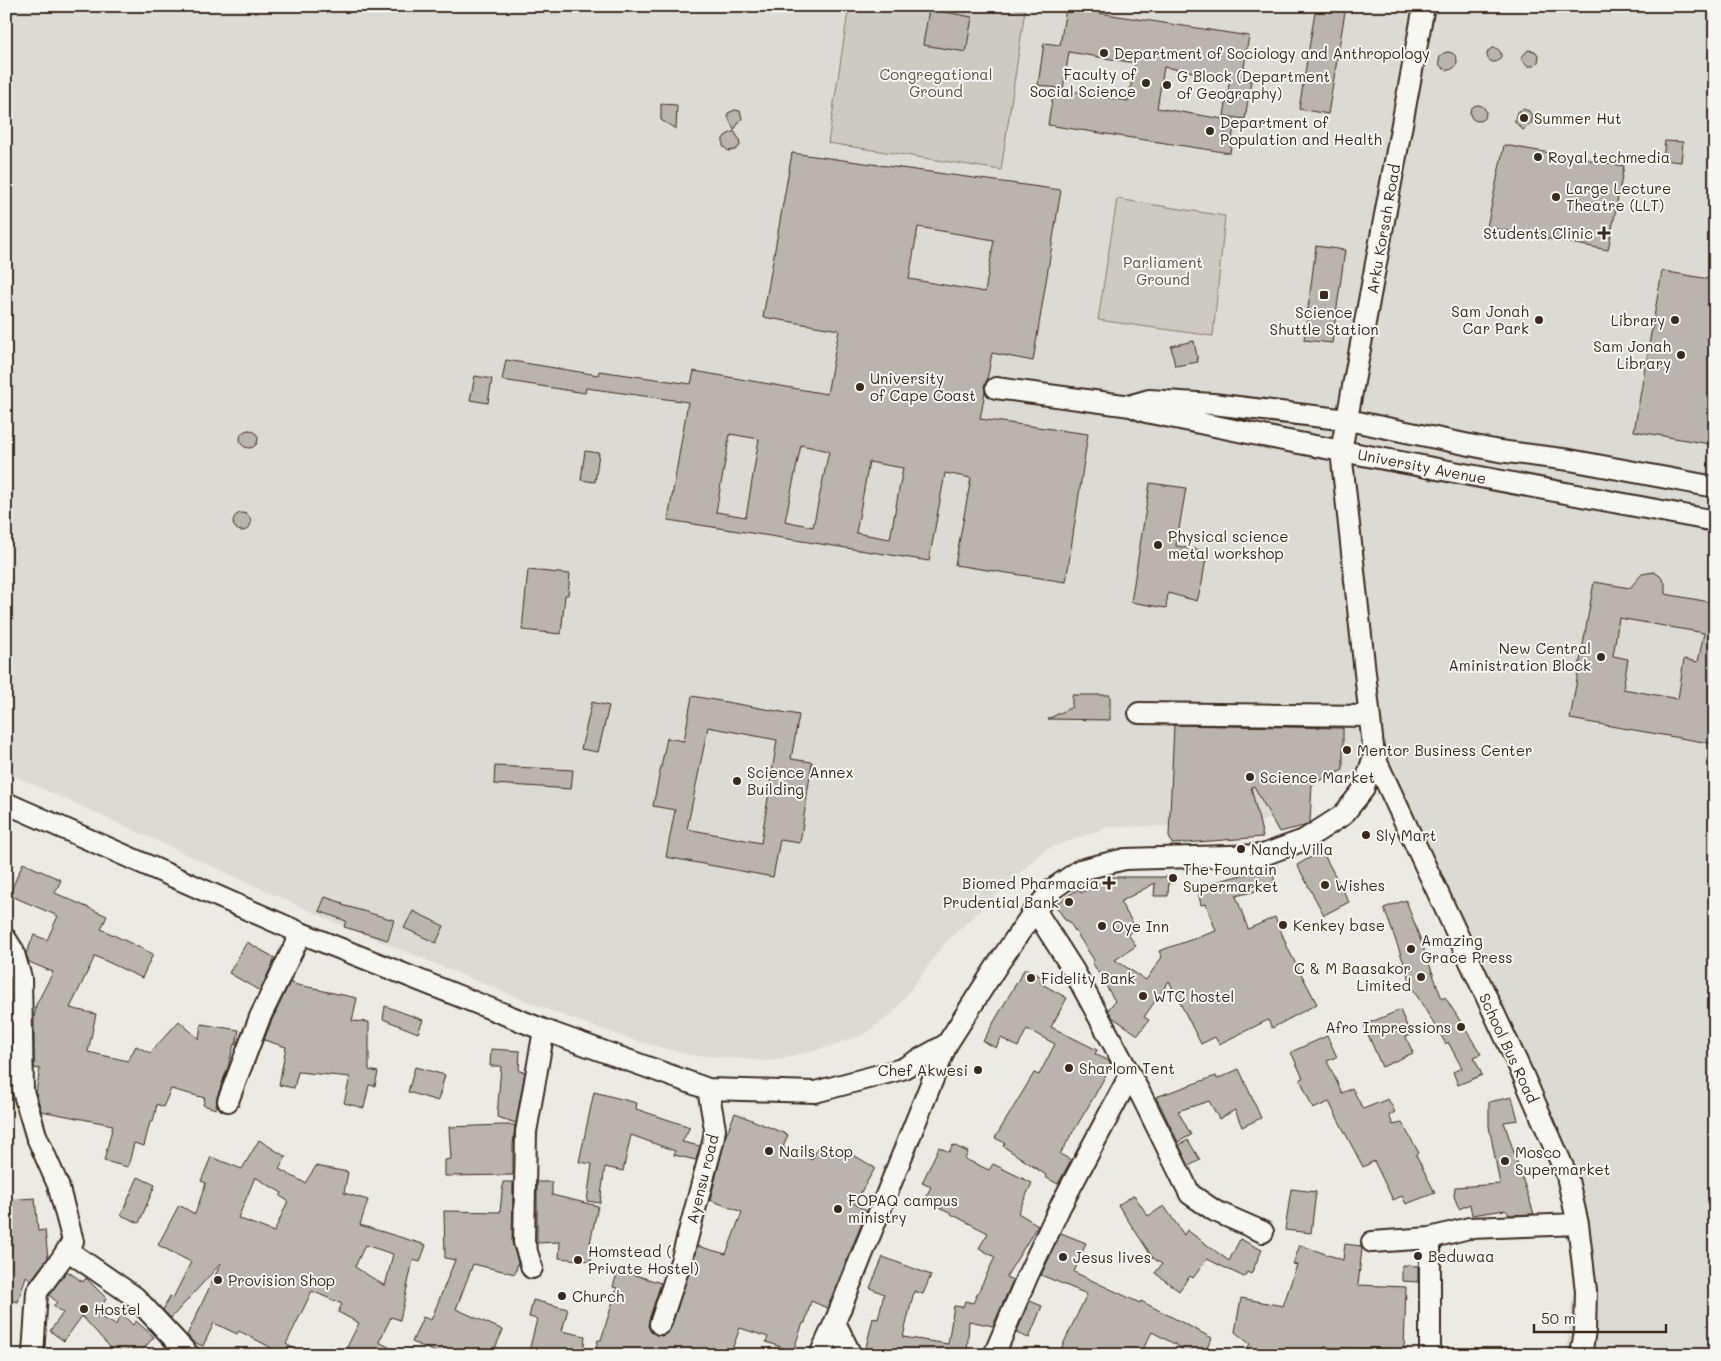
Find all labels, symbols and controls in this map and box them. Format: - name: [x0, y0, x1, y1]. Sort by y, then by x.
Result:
- place label: Department of Sociology and Anthropology: [1114, 43, 1430, 63]
- marker: Department of Sociology and Anthropology: [1098, 47, 1110, 59]
- park label: Congregational Ground: [880, 64, 992, 101]
- place label: Faculty of Social Science: [1030, 64, 1137, 101]
- place label: G Block (Department of Geography): [1177, 66, 1330, 103]
- marker: Faculty of Social Science: [1140, 77, 1152, 89]
- marker: G Block (Department of Geography): [1161, 79, 1173, 91]
- place label: Summer Hut: [1534, 108, 1622, 128]
- place label: Department of Population and Health: [1220, 112, 1382, 149]
- marker: Summer Hut: [1518, 112, 1530, 124]
- marker: Department of Population and Health: [1204, 125, 1216, 137]
- place label: Royal techmedia: [1548, 147, 1670, 167]
- marker: Royal techmedia: [1532, 151, 1544, 163]
- street label: Arku Korsah Road: [1362, 162, 1404, 296]
- place label: Large Lecture Theatre (LLT): [1566, 178, 1671, 215]
- marker: Large Lecture Theatre (LLT): [1550, 191, 1562, 203]
- place label: Students Clinic: [1483, 223, 1593, 243]
- marker: Students Clinic: [1597, 226, 1611, 240]
- park label: Parliament Ground: [1123, 252, 1203, 289]
- marker: Science Shuttle Station: [1318, 289, 1330, 301]
- place label: Sam Jonah Car Park: [1451, 301, 1529, 338]
- place label: Science Shuttle Station: [1270, 302, 1378, 339]
- place label: Library: [1611, 310, 1665, 330]
- marker: Sam Jonah Car Park: [1533, 314, 1545, 326]
- marker: Library: [1669, 314, 1681, 326]
- place label: Sam Jonah Library: [1593, 336, 1671, 373]
- marker: Sam Jonah Library: [1675, 349, 1687, 361]
- place label: University of Cape Coast: [870, 368, 976, 405]
- marker: University of Cape Coast: [854, 381, 866, 393]
- street label: University Avenue: [1356, 444, 1488, 488]
- place label: Physical science metal workshop: [1168, 526, 1288, 563]
- marker: Physical science metal workshop: [1152, 539, 1164, 551]
- place label: New Central Aministration Block: [1448, 638, 1591, 675]
- marker: New Central Aministration Block: [1595, 651, 1607, 663]
- place label: Mentor Business Center: [1357, 740, 1532, 760]
- marker: Mentor Business Center: [1341, 744, 1353, 756]
- place label: Science Annex Building: [747, 762, 854, 799]
- place label: Science Market: [1260, 767, 1375, 787]
- marker: Science Market: [1244, 771, 1256, 783]
- marker: Science Annex Building: [731, 775, 743, 787]
- place label: Sly Mart: [1376, 825, 1436, 845]
- marker: Sly Mart: [1360, 829, 1372, 841]
- place label: Nandy Villa: [1251, 839, 1333, 859]
- marker: Nandy Villa: [1235, 843, 1247, 855]
- place label: The Fountain Supermarket: [1183, 859, 1278, 896]
- marker: The Fountain Supermarket: [1167, 872, 1179, 884]
- place label: Biomed Pharmacia: [962, 873, 1099, 893]
- place label: Wishes: [1335, 875, 1385, 895]
- marker: Biomed Pharmacia: [1103, 877, 1115, 889]
- marker: Wishes: [1319, 879, 1331, 891]
- place label: Prudential Bank: [943, 892, 1059, 912]
- marker: Prudential Bank: [1063, 896, 1075, 908]
- place label: Kenkey base: [1293, 915, 1385, 935]
- place label: Oye Inn: [1112, 916, 1169, 936]
- marker: Kenkey base: [1277, 919, 1289, 931]
- marker: Oye Inn: [1096, 920, 1108, 932]
- place label: Amazing Grace Press: [1421, 930, 1512, 967]
- marker: Amazing Grace Press: [1405, 943, 1417, 955]
- place label: C & M Baasakor Limited: [1294, 958, 1411, 995]
- place label: Fidelity Bank: [1041, 968, 1135, 988]
- marker: C & M Baasakor Limited: [1415, 971, 1427, 983]
- marker: Fidelity Bank: [1025, 972, 1037, 984]
- place label: WTC hostel: [1153, 986, 1234, 1006]
- marker: WTC hostel: [1137, 990, 1149, 1002]
- street label: School Bus Road: [1475, 990, 1543, 1106]
- place label: Afro Impressions: [1325, 1017, 1451, 1037]
- marker: Afro Impressions: [1455, 1021, 1467, 1033]
- place label: Sharlom Tent: [1079, 1058, 1175, 1078]
- place label: Chef Akwesi: [878, 1060, 968, 1080]
- marker: Sharlom Tent: [1063, 1062, 1075, 1074]
- marker: Chef Akwesi: [972, 1064, 984, 1076]
- street label: Ayensu road: [681, 1132, 723, 1226]
- place label: Nails Stop: [779, 1141, 853, 1161]
- place label: Mosco Supermarket: [1515, 1142, 1610, 1179]
- marker: Nails Stop: [763, 1145, 775, 1157]
- marker: Mosco Supermarket: [1499, 1155, 1511, 1167]
- place label: FOPAQ campus ministry: [848, 1190, 958, 1227]
- marker: FOPAQ campus ministry: [832, 1203, 844, 1215]
- place label: Homstead ( Private Hostel): [588, 1241, 699, 1278]
- place label: Beduwaa: [1428, 1246, 1495, 1266]
- place label: Jesus lives: [1073, 1247, 1151, 1267]
- marker: Beduwaa: [1412, 1250, 1424, 1262]
- marker: Jesus lives: [1057, 1251, 1069, 1263]
- marker: Homstead ( Private Hostel): [572, 1254, 584, 1266]
- place label: Provision Shop: [228, 1270, 335, 1290]
- marker: Provision Shop: [212, 1274, 224, 1286]
- place label: Church: [572, 1286, 624, 1306]
- marker: Church: [556, 1290, 568, 1302]
- place label: Hostel: [94, 1299, 141, 1319]
- scale bar: [1534, 1301, 1666, 1333]
- marker: Hostel: [78, 1303, 90, 1315]
- text: 50 m: [1541, 1308, 1576, 1328]

